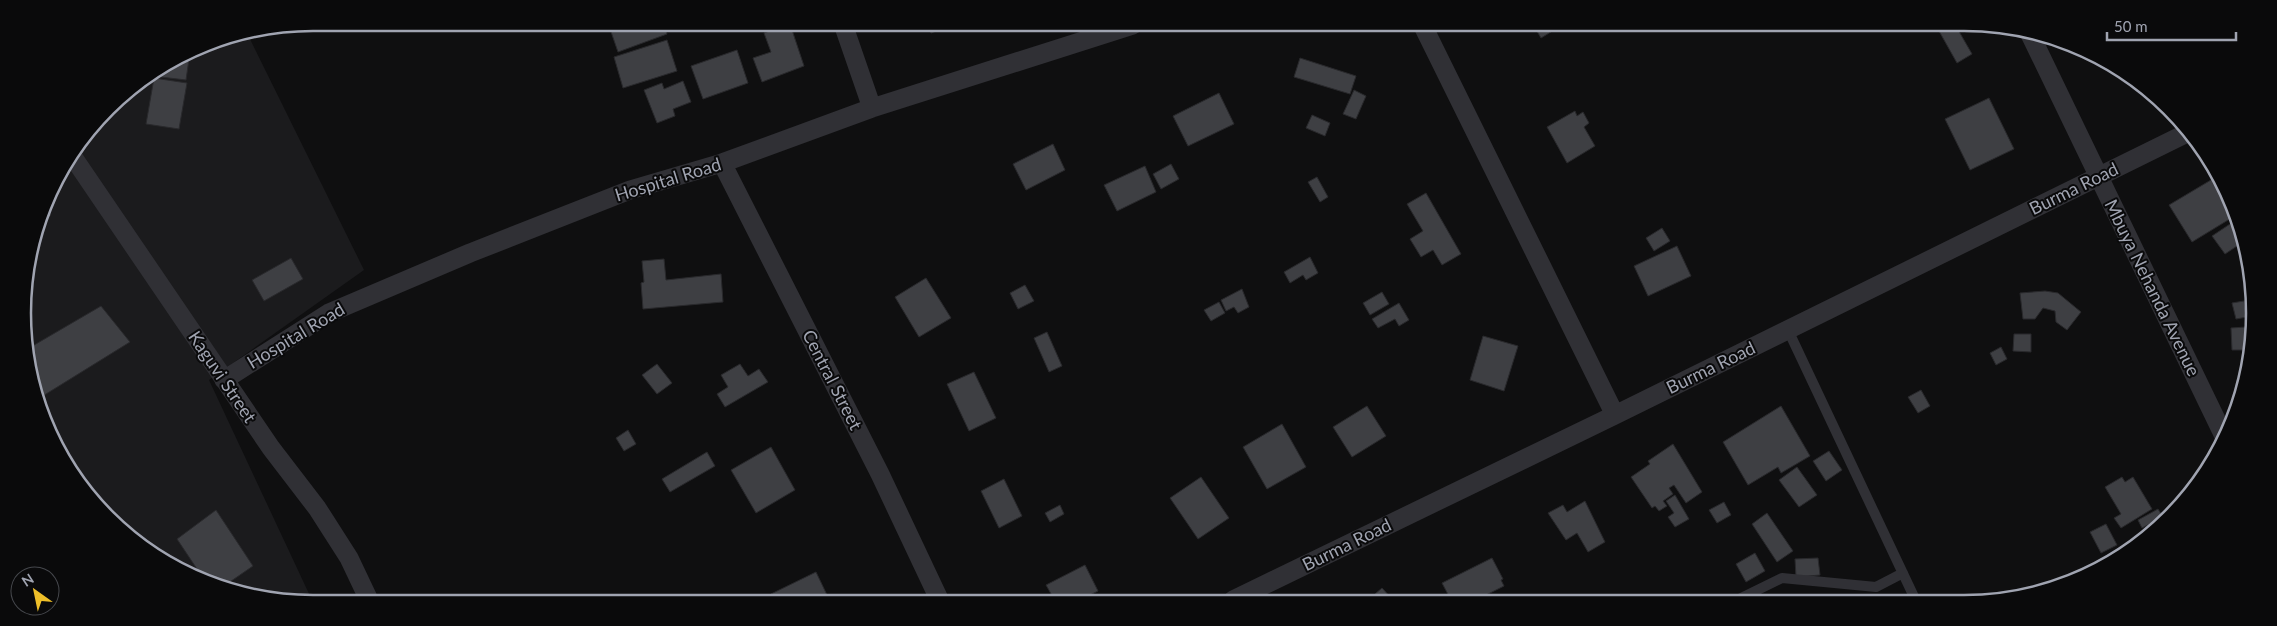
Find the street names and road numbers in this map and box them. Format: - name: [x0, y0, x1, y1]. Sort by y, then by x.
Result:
- street label: Hospital Road: [612, 152, 724, 206]
- street label: Burma Road: [2025, 157, 2122, 219]
- street label: Mbuya Nehanda Avenue: [2100, 196, 2205, 380]
- street label: Hospital Road: [243, 297, 348, 373]
- street label: Kaguvi Street: [184, 326, 262, 427]
- street label: Central Street: [798, 326, 868, 434]
- street label: Burma Road: [1662, 336, 1759, 398]
- street label: Burma Road: [1298, 513, 1395, 575]

